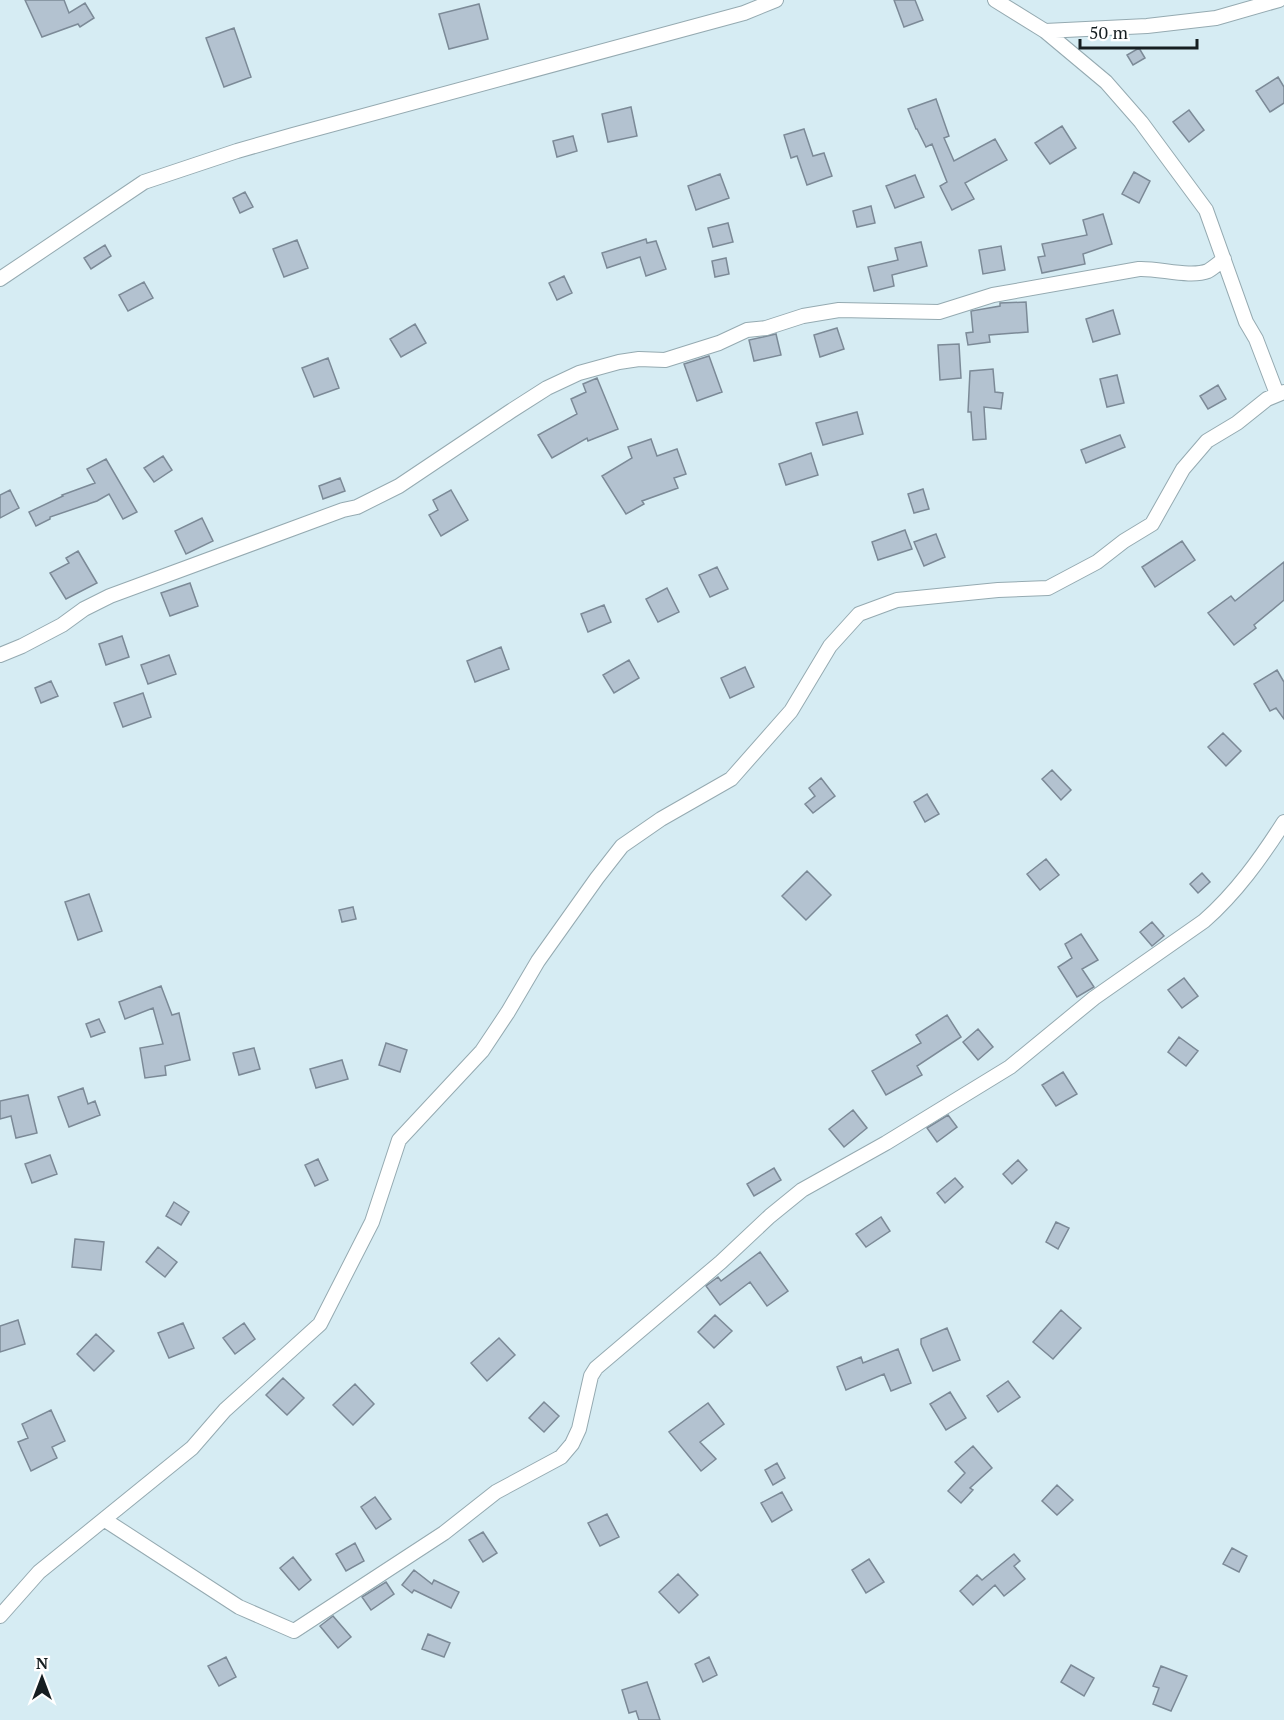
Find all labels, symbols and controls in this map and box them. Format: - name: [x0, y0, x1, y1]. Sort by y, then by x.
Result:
- scale bar: [1080, 12, 1197, 50]
- text: 50 m: [1089, 20, 1129, 44]
- north arrow: [12, 1648, 72, 1708]
- text: N: [36, 1652, 48, 1674]

